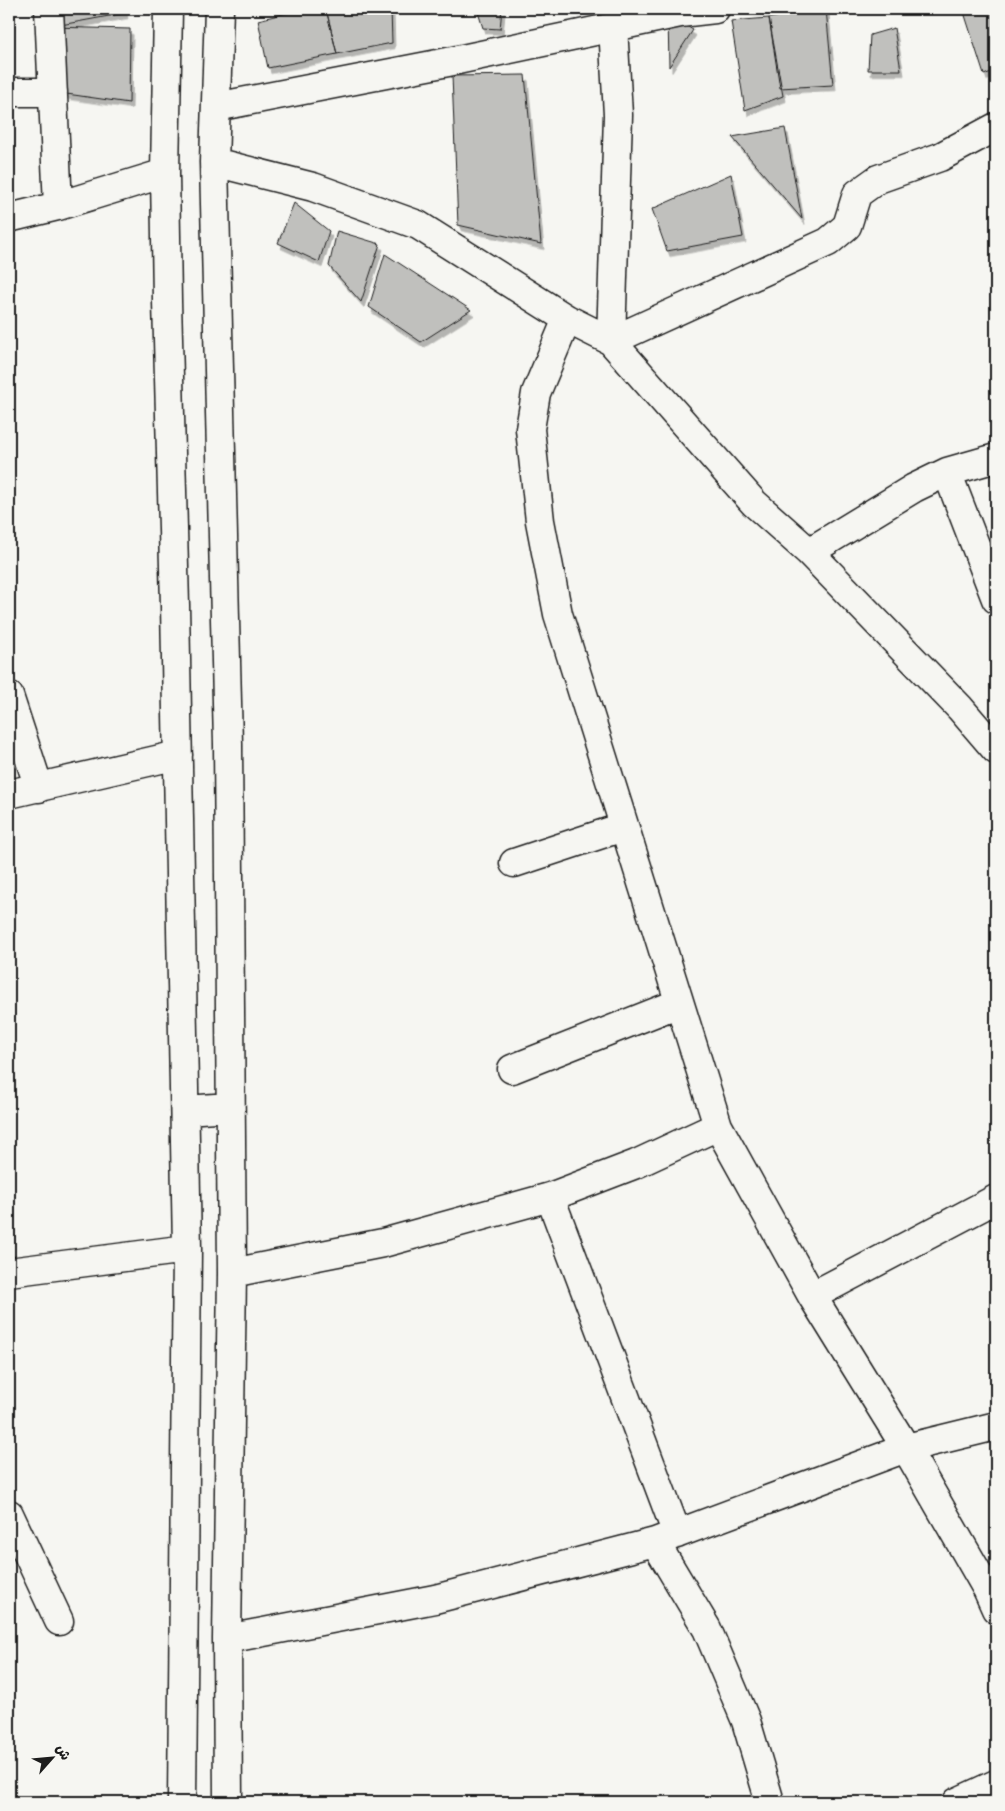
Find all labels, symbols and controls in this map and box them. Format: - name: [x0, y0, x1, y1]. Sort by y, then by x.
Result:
- north arrow: [28, 1734, 78, 1784]
- text: ش: [51, 1740, 77, 1764]

